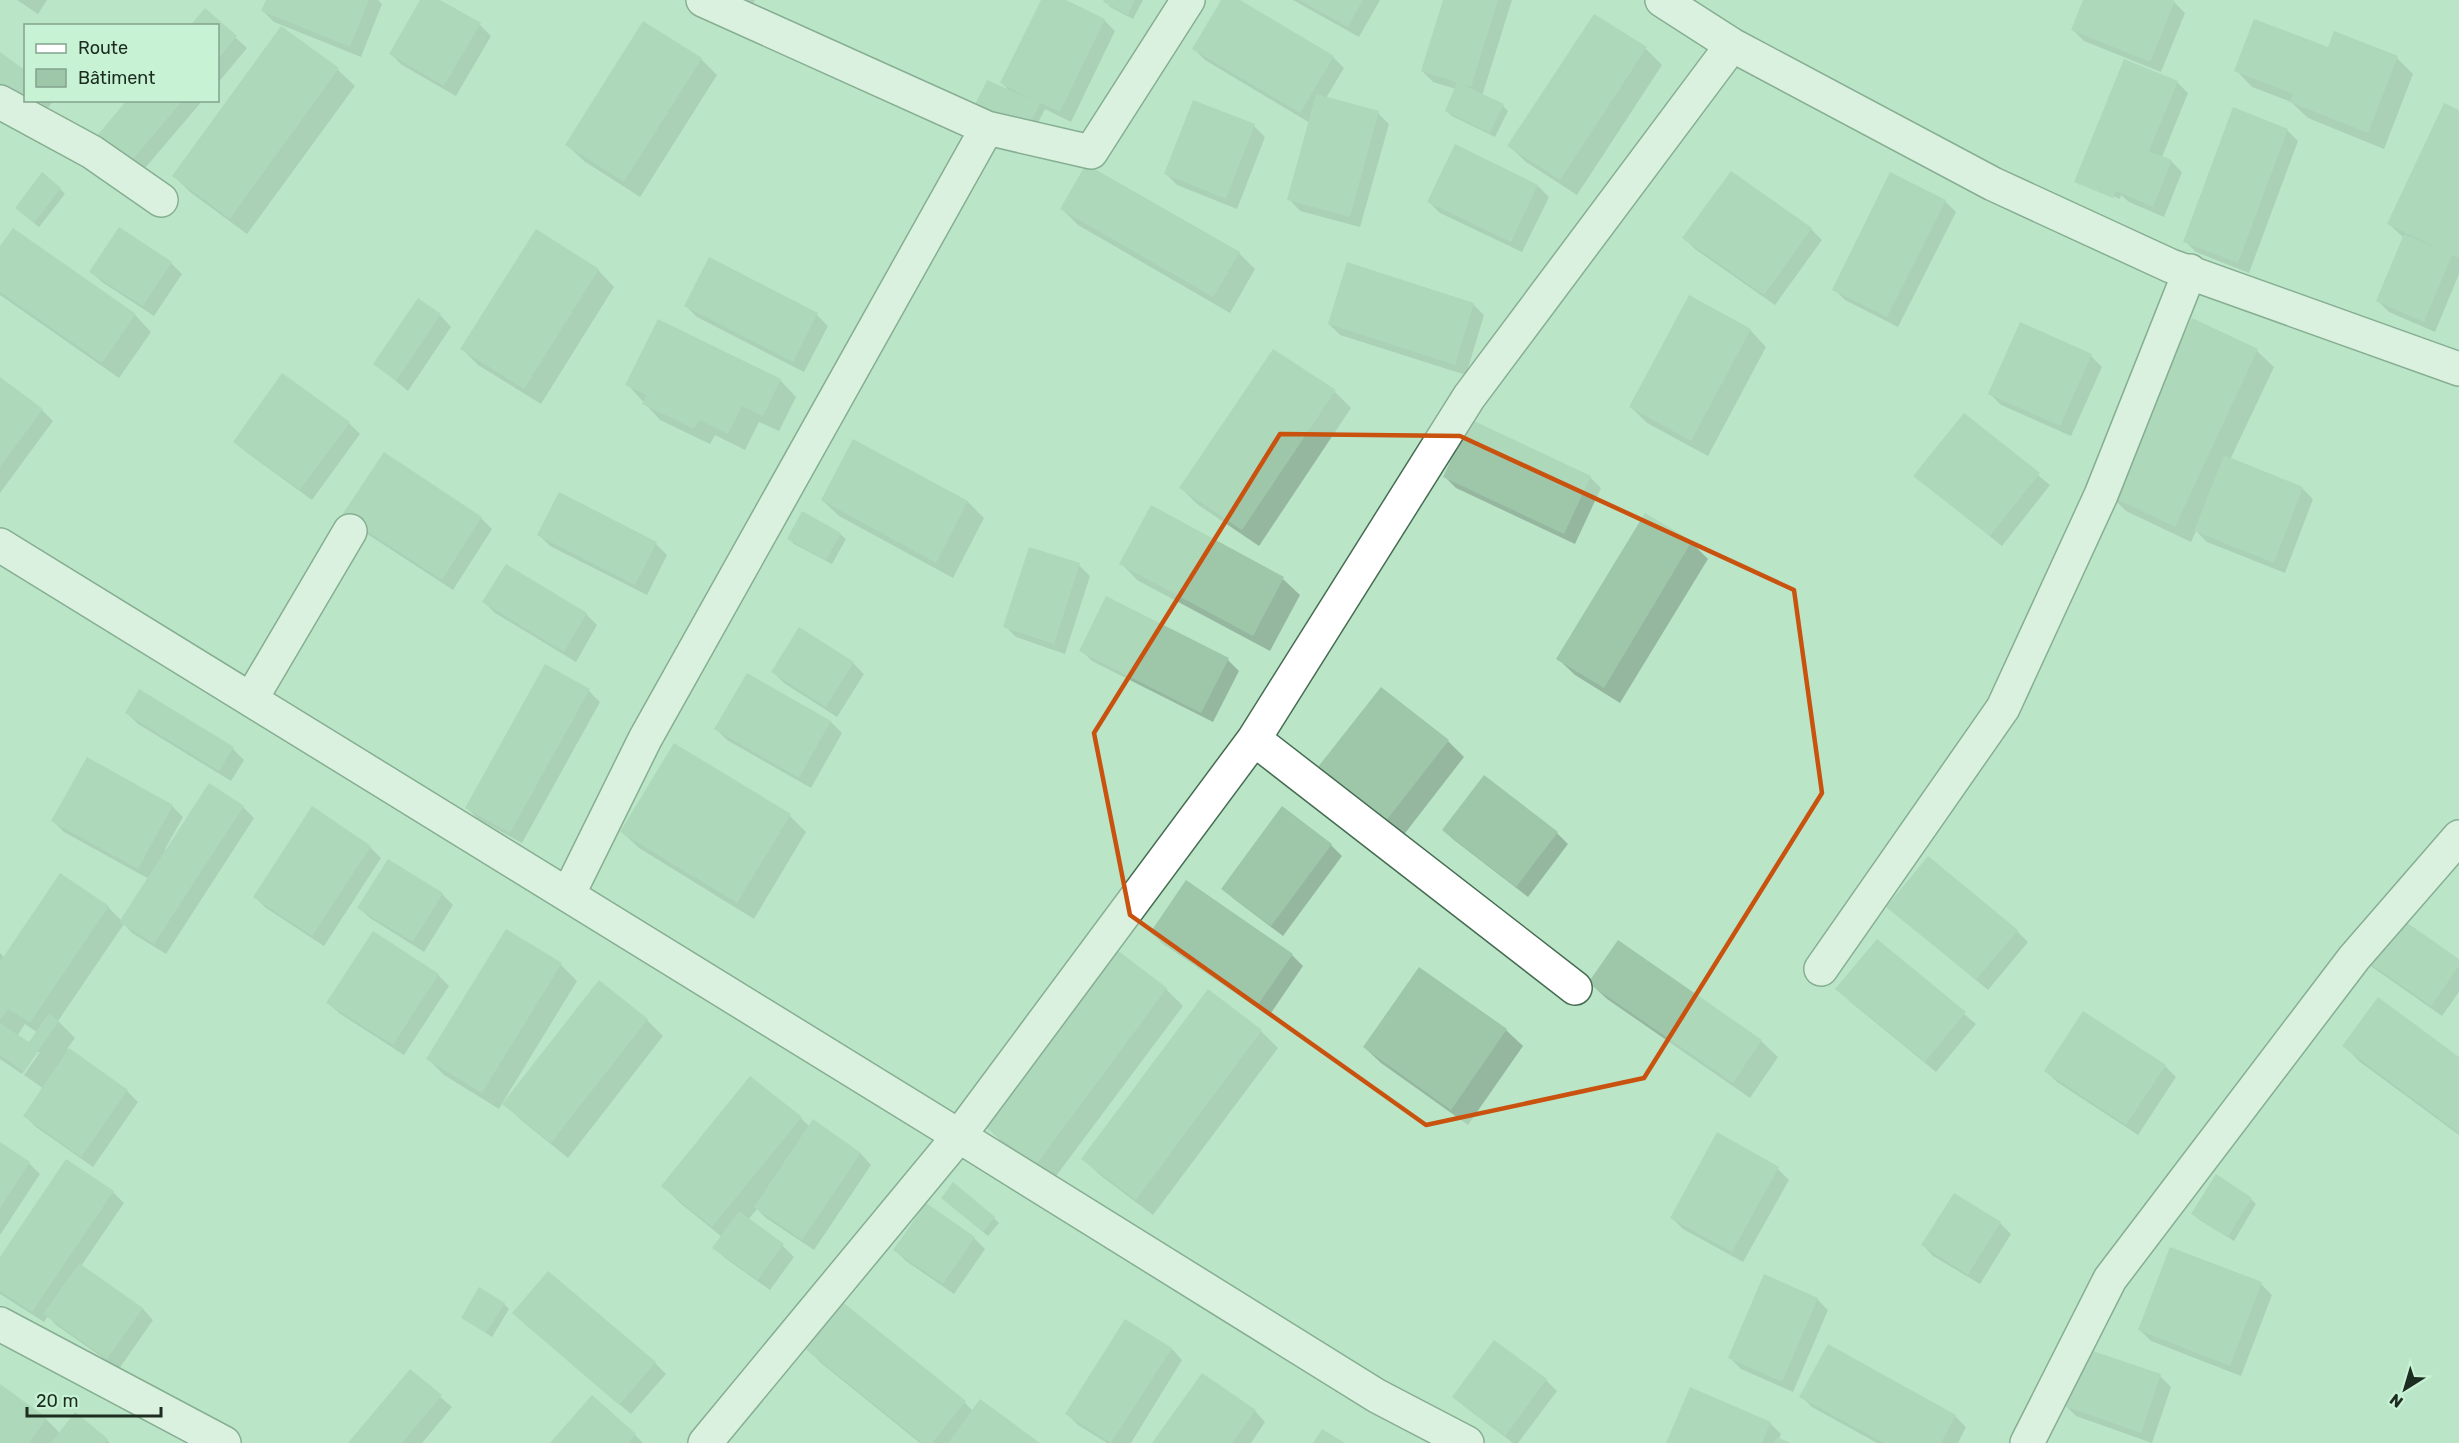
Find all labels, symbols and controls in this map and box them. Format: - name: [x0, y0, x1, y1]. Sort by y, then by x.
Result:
- legend: [24, 24, 219, 102]
- text: Route: [78, 37, 128, 59]
- text: Bâtiment: [78, 67, 155, 89]
- north arrow: [2375, 1359, 2435, 1419]
- scale bar: [27, 1380, 160, 1418]
- text: 20 m: [36, 1390, 78, 1412]
- text: N: [2386, 1390, 2407, 1412]

